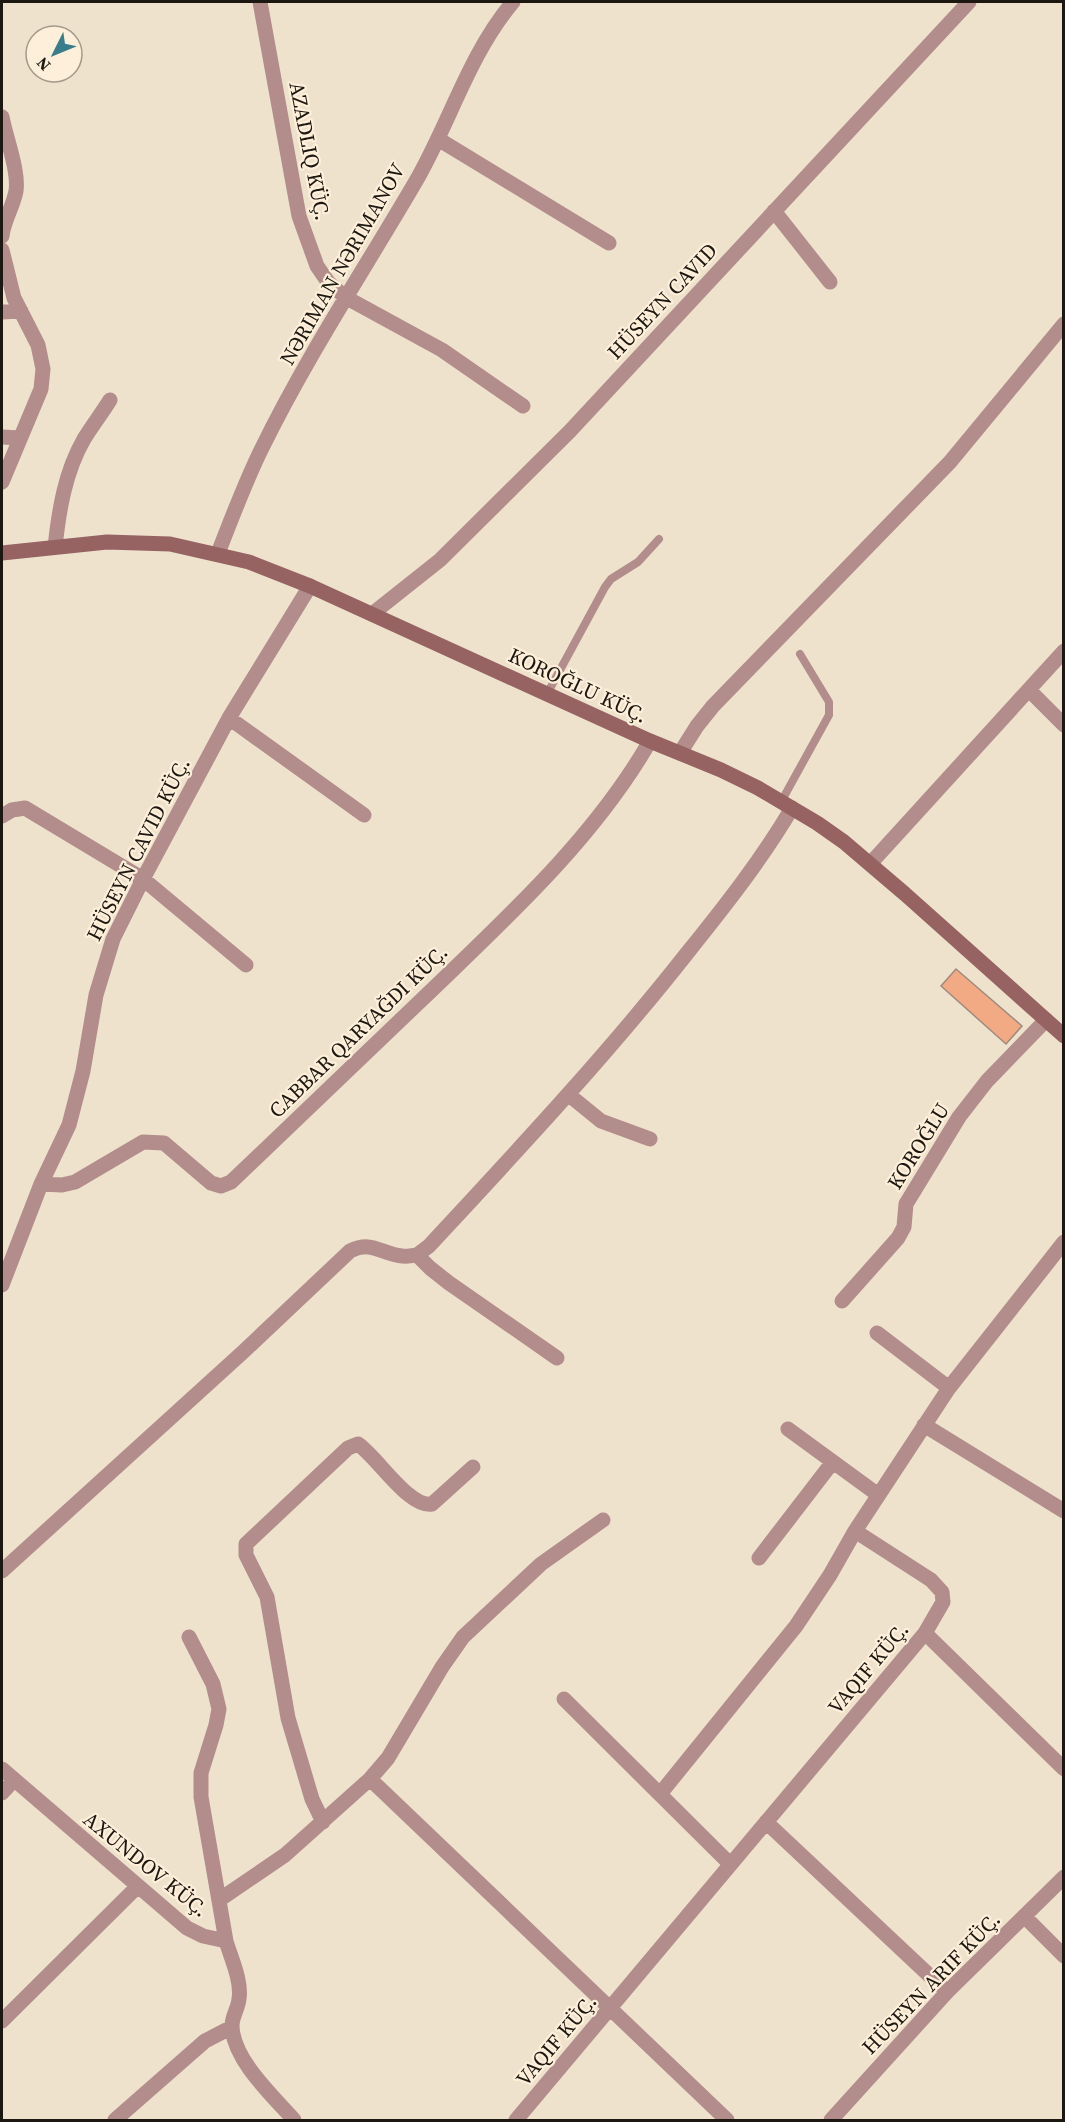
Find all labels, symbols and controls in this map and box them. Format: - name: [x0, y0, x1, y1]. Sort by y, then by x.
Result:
- north arrow: [24, 24, 84, 84]
- text: N: [31, 52, 55, 76]
- street label: AZADLIQ KÜÇ.: [282, 79, 338, 223]
- street label: NƏRIMAN NƏRIMANOV: [272, 158, 412, 370]
- street label: HÜSEYN CAVID: [600, 236, 724, 366]
- street label: KOROĞLU KÜÇ.: [504, 640, 652, 730]
- street label: HÜSEYN CAVID KÜÇ.: [79, 752, 197, 946]
- street label: CABBAR QARYAĞDI KÜÇ.: [262, 938, 454, 1124]
- street label: KOROĞLU: [880, 1097, 956, 1195]
- street label: VAQIF KÜÇ.: [821, 1616, 915, 1720]
- street label: AXUNDOV KÜÇ.: [77, 1805, 215, 1923]
- street label: HÜSEYN ARIF KÜÇ.: [855, 1905, 1007, 2061]
- street label: VAQIF KÜÇ.: [509, 1988, 603, 2092]

